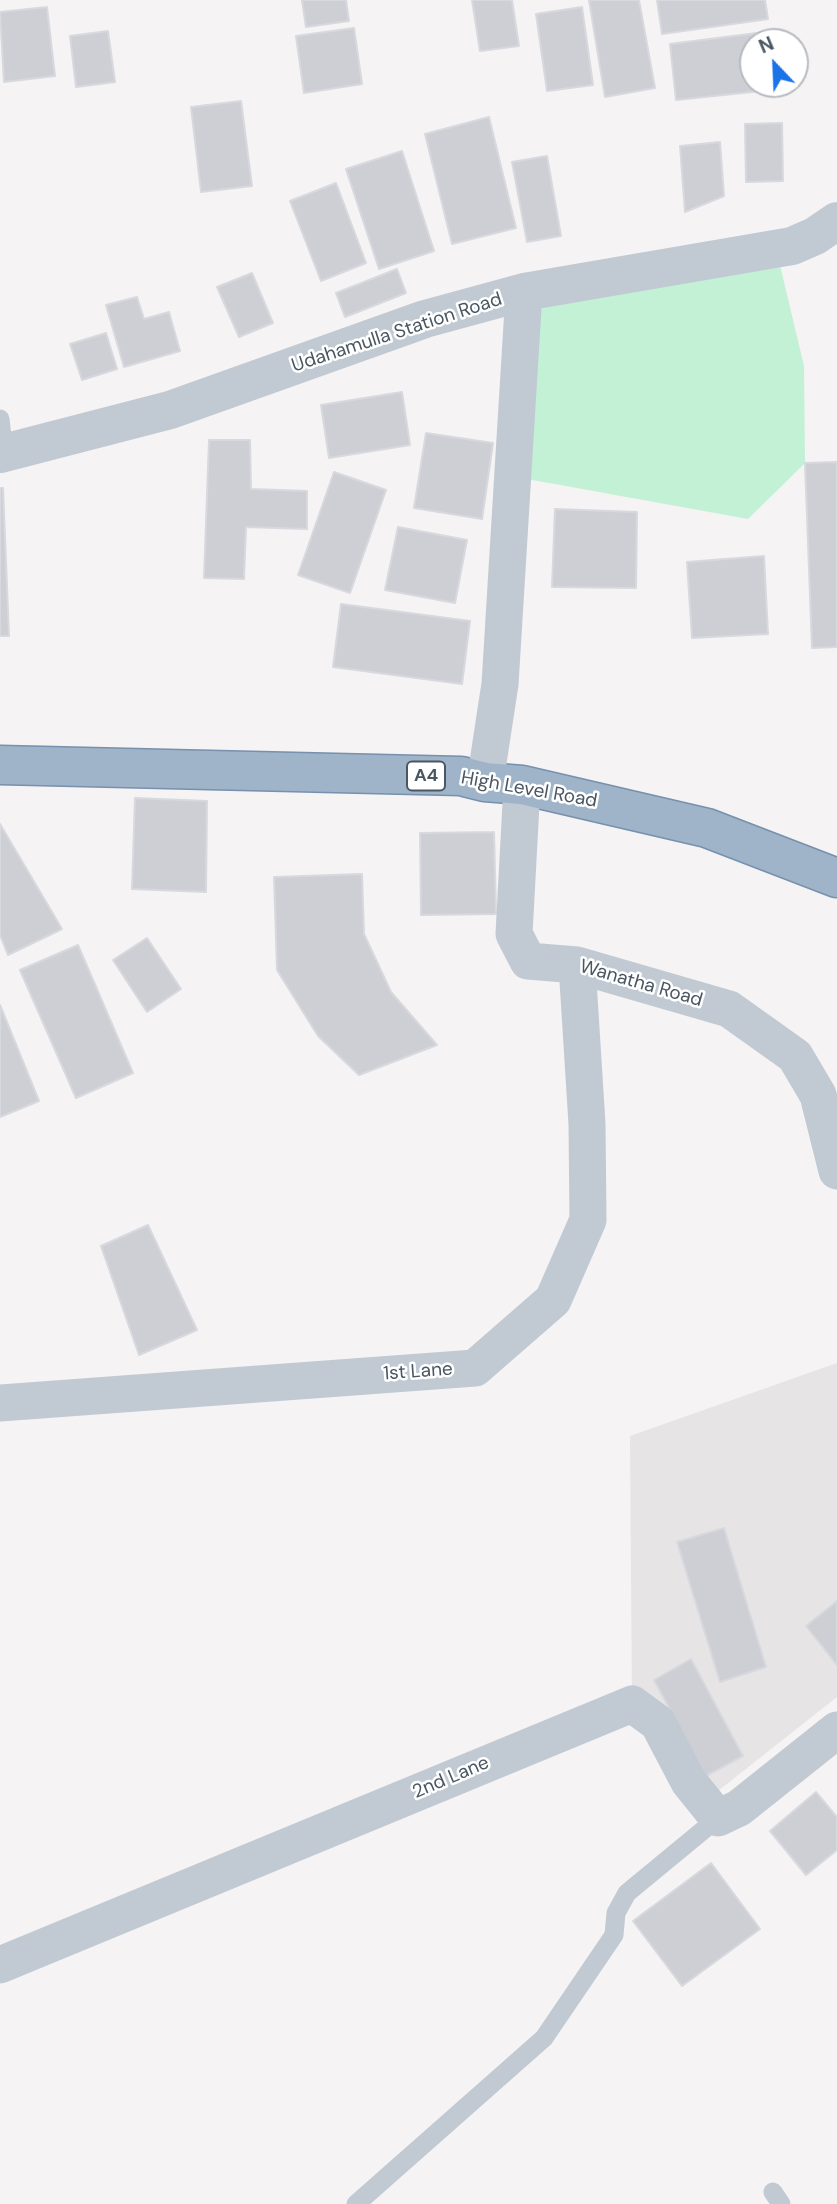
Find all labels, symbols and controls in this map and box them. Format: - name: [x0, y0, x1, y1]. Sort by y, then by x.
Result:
- north arrow: [739, 28, 809, 98]
- text: N: [755, 31, 778, 59]
- street label: Udahamulla Station Road: [289, 288, 505, 378]
- road number: A4: [407, 762, 445, 790]
- street label: High Level Road: [459, 767, 599, 813]
- street label: Wanatha Road: [577, 956, 705, 1012]
- street label: 1st Lane: [382, 1358, 454, 1386]
- street label: 2nd Lane: [409, 1752, 493, 1804]

